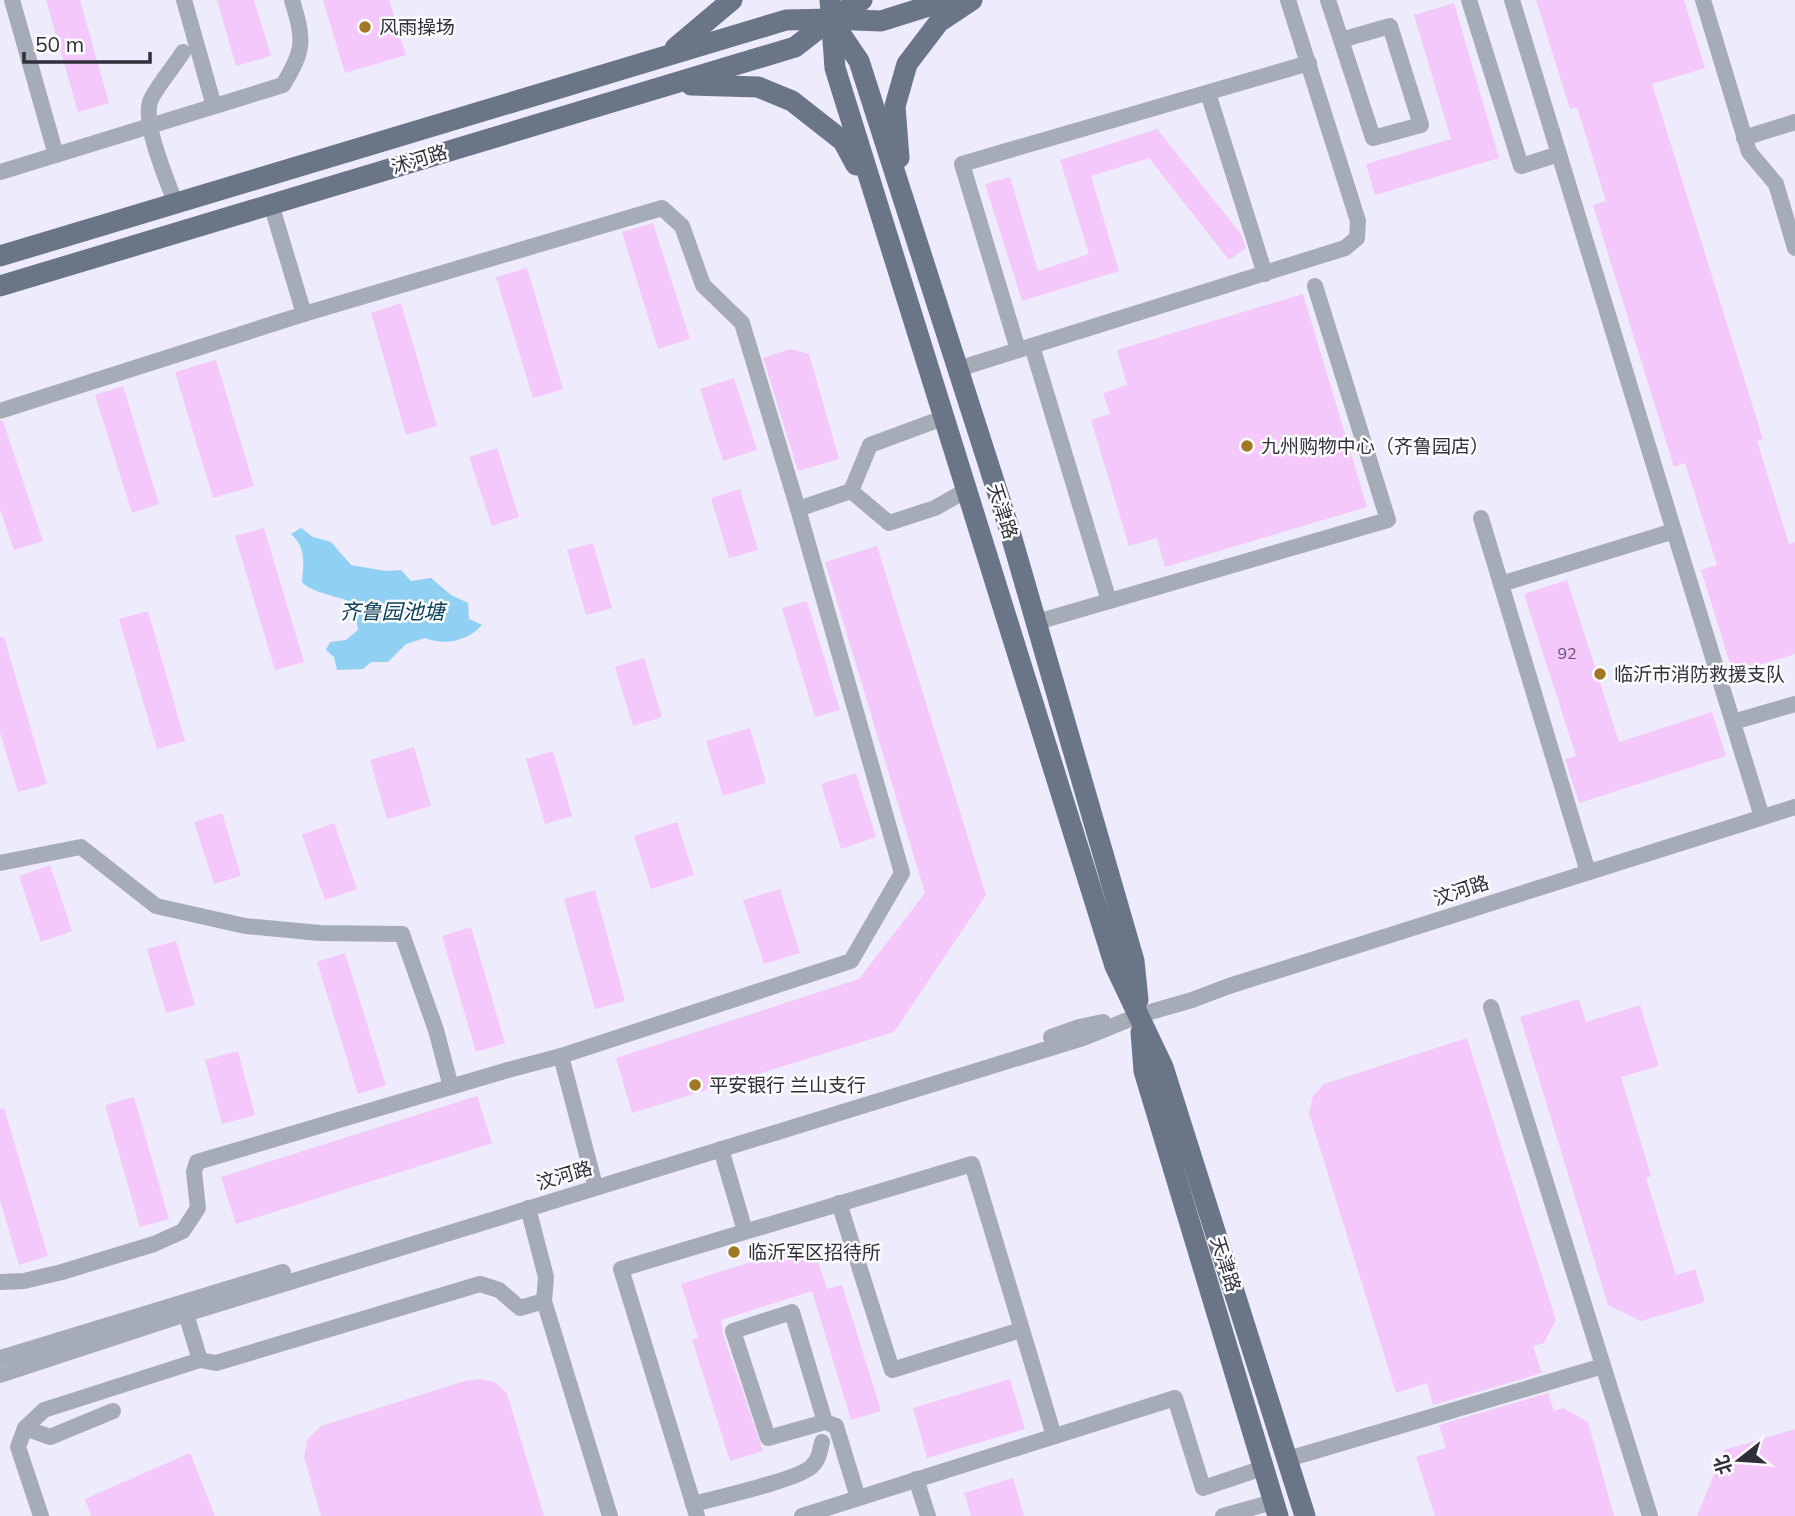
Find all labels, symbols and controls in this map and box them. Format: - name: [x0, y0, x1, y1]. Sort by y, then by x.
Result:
- place label: 风雨操场: [379, 15, 455, 39]
- marker: 风雨操场: [357, 19, 373, 35]
- scale bar: [24, 21, 150, 65]
- text: 50 m: [35, 31, 84, 57]
- street label: 沭河路: [388, 139, 450, 179]
- place label: 九州购物中心（齐鲁园店）: [1261, 434, 1489, 458]
- marker: 九州购物中心（齐鲁园店）: [1239, 438, 1255, 454]
- street label: 天津路: [983, 480, 1023, 542]
- water label: 齐鲁园池塘: [340, 598, 447, 624]
- house number: 92: [1557, 643, 1577, 663]
- place label: 临沂市消防救援支队: [1614, 662, 1785, 686]
- marker: 临沂市消防救援支队: [1592, 666, 1608, 682]
- street label: 汶河路: [1430, 870, 1492, 910]
- place label: 平安银行 兰山支行: [709, 1073, 866, 1097]
- marker: 平安银行 兰山支行: [687, 1077, 703, 1093]
- street label: 汶河路: [533, 1155, 595, 1195]
- street label: 天津路: [1206, 1233, 1246, 1295]
- place label: 临沂军区招待所: [748, 1240, 881, 1264]
- marker: 临沂军区招待所: [726, 1244, 742, 1260]
- north arrow: [1704, 1425, 1774, 1495]
- text: 北: [1708, 1452, 1737, 1478]

